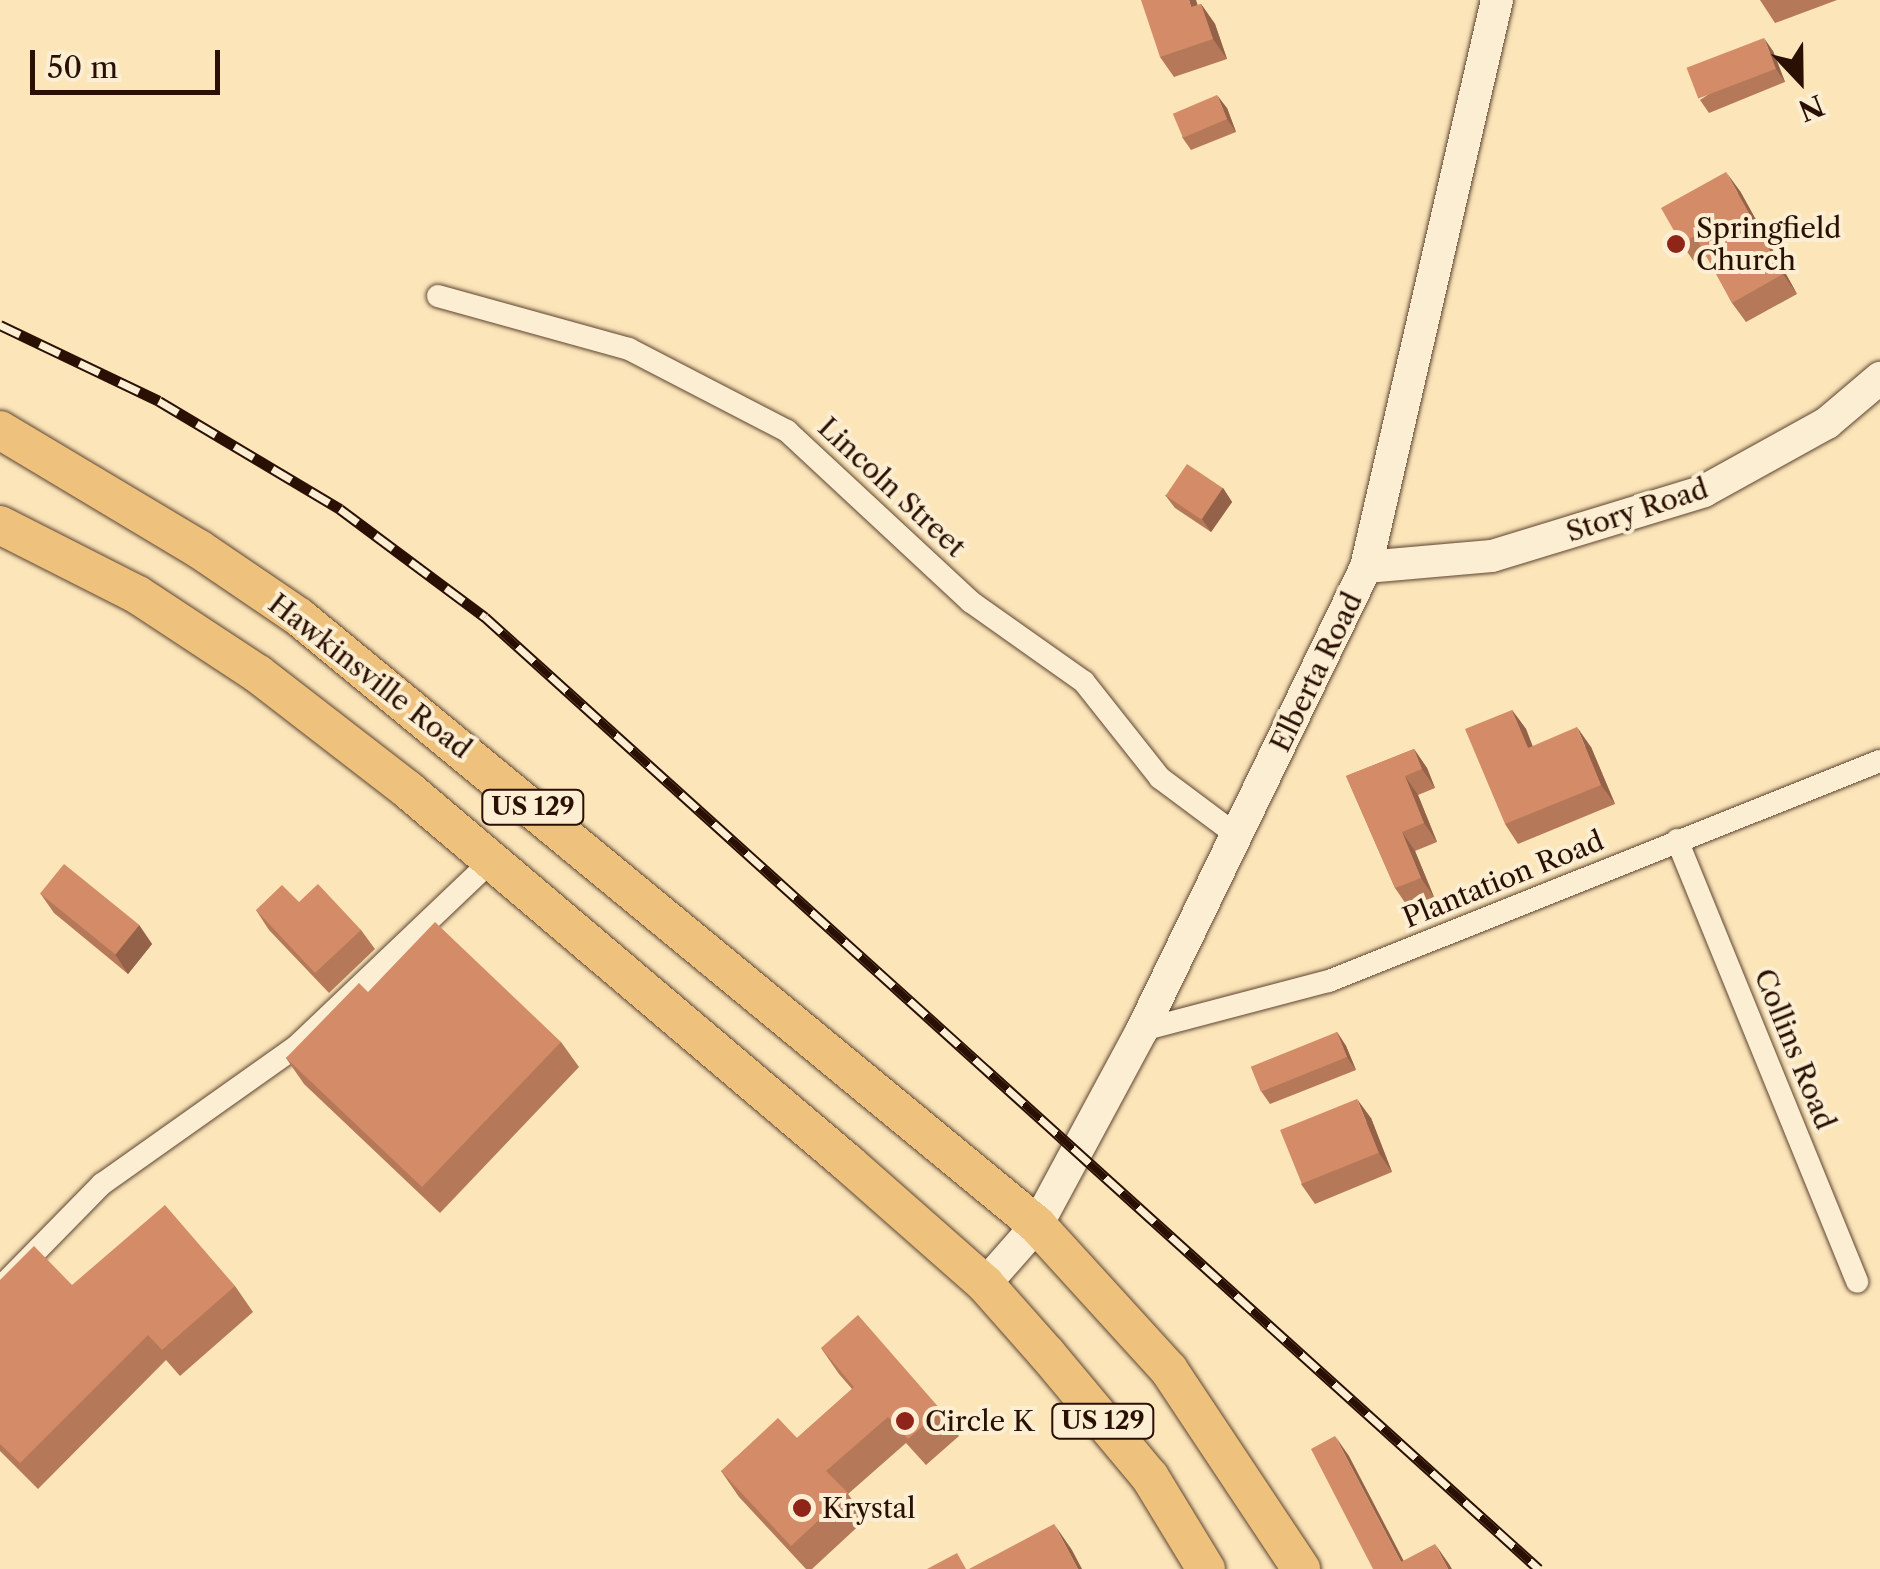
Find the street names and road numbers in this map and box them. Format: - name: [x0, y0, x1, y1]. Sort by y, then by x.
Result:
- street label: Lincoln Street: [811, 410, 973, 564]
- street label: Story Road: [1561, 471, 1713, 549]
- street label: Hawkinsville Road: [262, 586, 478, 766]
- street label: Elberta Road: [1263, 587, 1369, 757]
- road number: US 129: [480, 787, 586, 827]
- street label: Plantation Road: [1398, 823, 1608, 935]
- street label: Collins Road: [1748, 964, 1842, 1134]
- road number: US 129: [1050, 1401, 1156, 1441]

